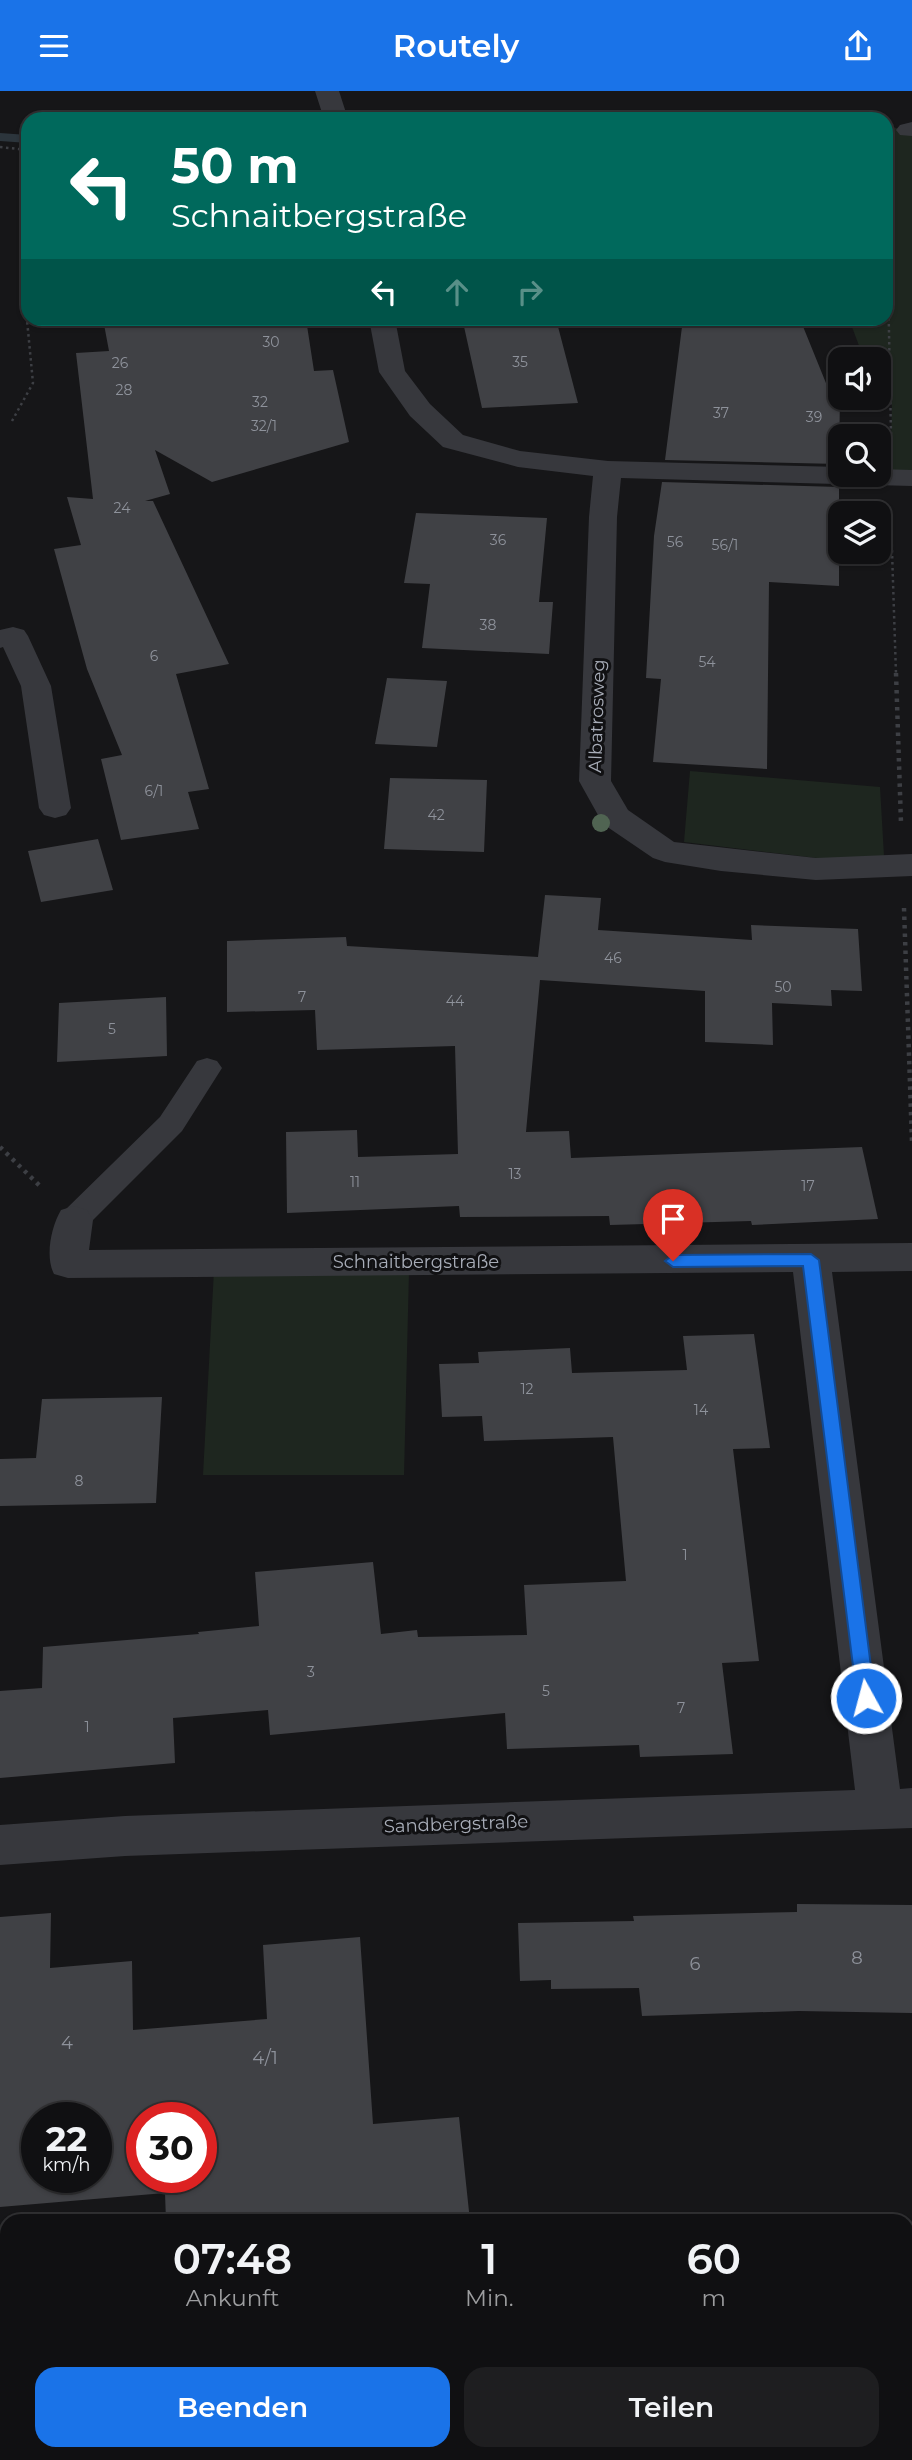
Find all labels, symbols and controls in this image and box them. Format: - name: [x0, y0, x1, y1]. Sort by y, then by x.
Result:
- text: Routely: [393, 26, 519, 65]
- icon: menu: [35, 27, 73, 65]
- icon: share: [839, 27, 877, 65]
- text: 50 m: [171, 136, 299, 195]
- icon: left: [56, 140, 147, 231]
- text: Schnaitbergstraße: [171, 196, 467, 235]
- icon: left: [365, 273, 403, 311]
- icon: ahead: [438, 273, 476, 311]
- icon: right: [511, 273, 549, 311]
- house number: 30: [262, 333, 280, 351]
- map controls: [828, 347, 891, 564]
- button: sound: [828, 347, 891, 410]
- house number: 35: [512, 353, 528, 371]
- house number: 26: [112, 354, 129, 372]
- house number: 28: [116, 381, 133, 399]
- house number: 32: [252, 393, 268, 411]
- house number: 37: [713, 404, 729, 422]
- house number: 39: [806, 408, 822, 426]
- house number: 32/1: [251, 417, 277, 435]
- button: search: [828, 424, 891, 487]
- house number: 24: [114, 499, 131, 517]
- button: layers: [828, 501, 891, 564]
- house number: 36: [490, 531, 507, 549]
- house number: 56: [667, 533, 684, 551]
- house number: 56/1: [712, 536, 738, 554]
- house number: 38: [480, 616, 496, 634]
- house number: 6: [150, 647, 159, 665]
- house number: 54: [698, 653, 716, 671]
- street label: Albatrosweg: [584, 659, 610, 773]
- house number: 6/1: [145, 782, 163, 800]
- house number: 42: [427, 806, 445, 824]
- house number: 46: [604, 949, 622, 967]
- house number: 50: [774, 978, 792, 996]
- house number: 7: [298, 988, 306, 1006]
- house number: 44: [446, 992, 465, 1010]
- house number: 5: [108, 1020, 116, 1038]
- house number: 13: [509, 1165, 522, 1183]
- house number: 11: [350, 1173, 360, 1191]
- house number: 17: [801, 1177, 815, 1195]
- pin: [643, 1189, 703, 1261]
- icon: arrive: [654, 1200, 692, 1238]
- street label: Schnaitbergstraße: [333, 1251, 499, 1273]
- house number: 12: [520, 1380, 534, 1398]
- house number: 14: [694, 1401, 709, 1419]
- house number: 8: [75, 1472, 84, 1490]
- house number: 1: [682, 1546, 688, 1564]
- position arrow: [829, 1661, 903, 1735]
- house number: 3: [307, 1663, 315, 1681]
- house number: 5: [542, 1682, 550, 1700]
- house number: 7: [677, 1699, 685, 1717]
- house number: 1: [84, 1718, 90, 1736]
- street label: Sandbergstraße: [383, 1810, 529, 1838]
- house number: 8: [851, 1947, 863, 1969]
- house number: 6: [690, 1953, 701, 1975]
- house number: 4: [61, 2032, 73, 2054]
- house number: 4/1: [252, 2047, 278, 2069]
- speed limit sign: 30: [126, 2102, 217, 2193]
- text: 22: [46, 2117, 87, 2160]
- text: km/h: [42, 2154, 91, 2176]
- text: 07:48: [173, 2233, 292, 2285]
- text: 1: [481, 2233, 497, 2285]
- text: 60: [686, 2233, 741, 2285]
- text: Ankunft: [186, 2284, 279, 2312]
- text: Min.: [465, 2284, 514, 2312]
- text: m: [702, 2284, 726, 2312]
- button: Beenden: [35, 2367, 450, 2447]
- button: Teilen: [464, 2367, 879, 2447]

